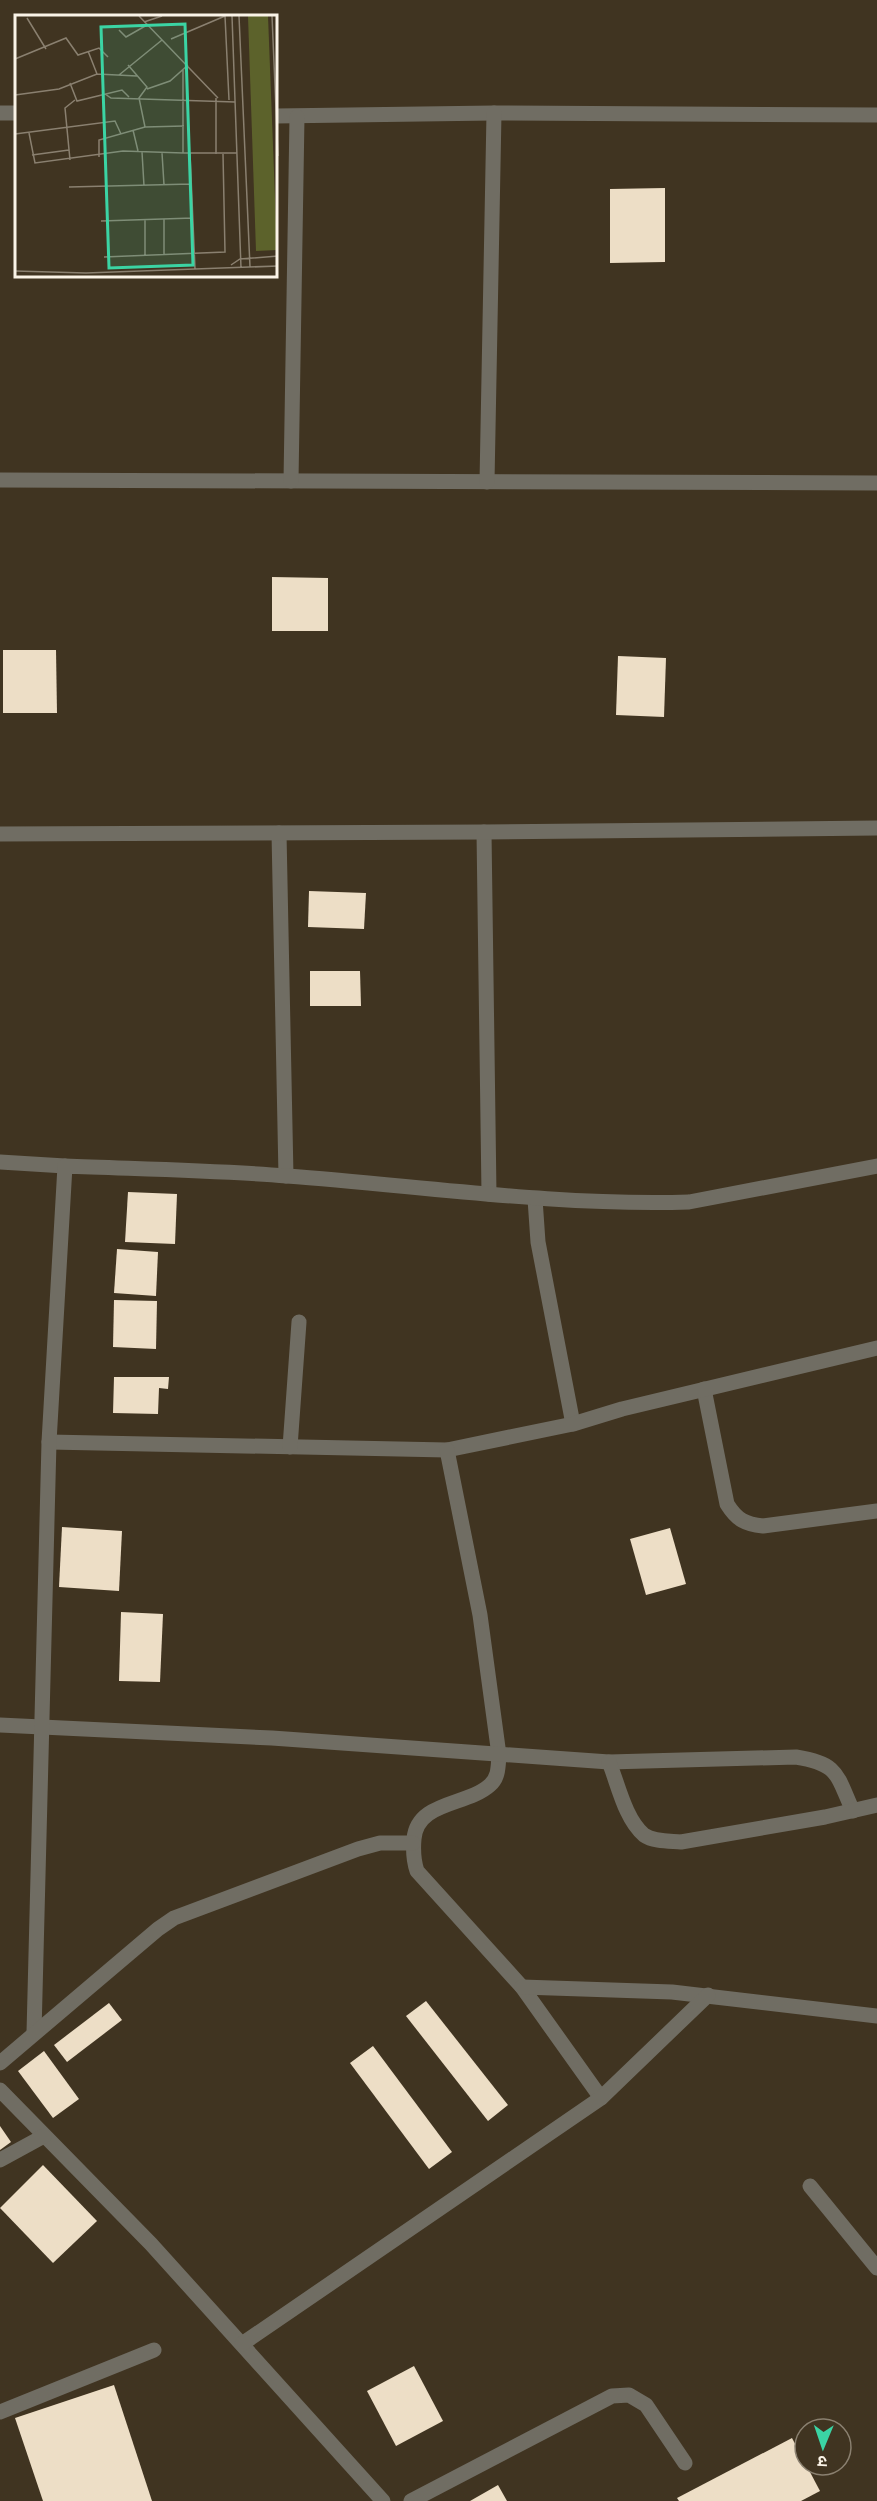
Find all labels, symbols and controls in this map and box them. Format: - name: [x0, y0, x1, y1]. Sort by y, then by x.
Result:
- inset map: [15, 15, 278, 278]
- north arrow: [793, 2417, 853, 2477]
- text: उ: [817, 2453, 827, 2472]

